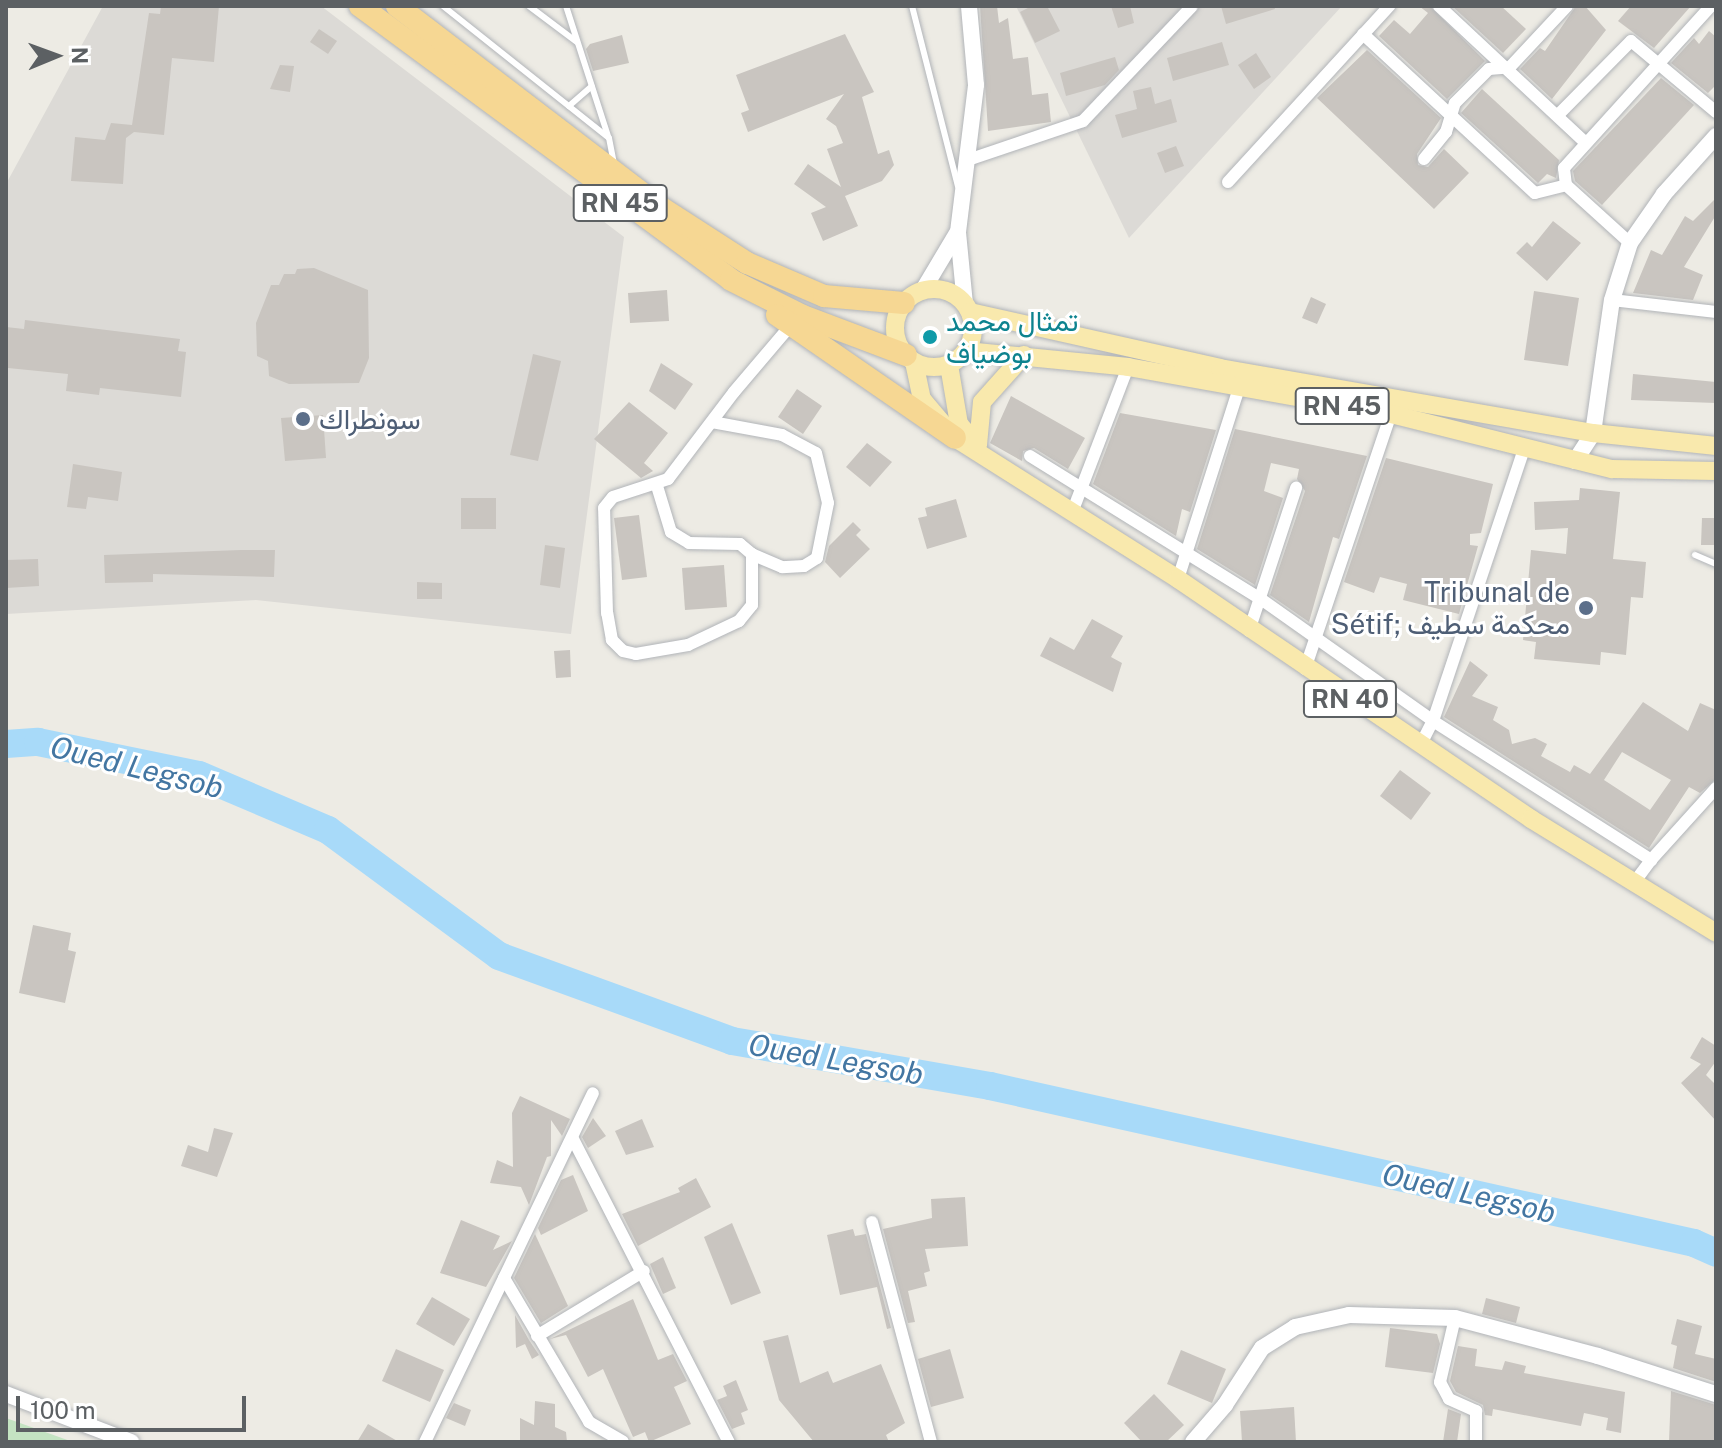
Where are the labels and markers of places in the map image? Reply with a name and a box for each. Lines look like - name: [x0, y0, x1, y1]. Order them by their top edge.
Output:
- place label: تمثال محمد بوضياف: [946, 304, 1078, 370]
- marker: تمثال محمد بوضياف: [921, 328, 939, 346]
- place label: سونطراك: [319, 402, 420, 436]
- marker: سونطراك: [294, 410, 312, 428]
- place label: Tribunal de Sétif; محكمة سطيف: [1331, 575, 1570, 641]
- marker: Tribunal de Sétif; محكمة سطيف: [1577, 599, 1595, 617]

